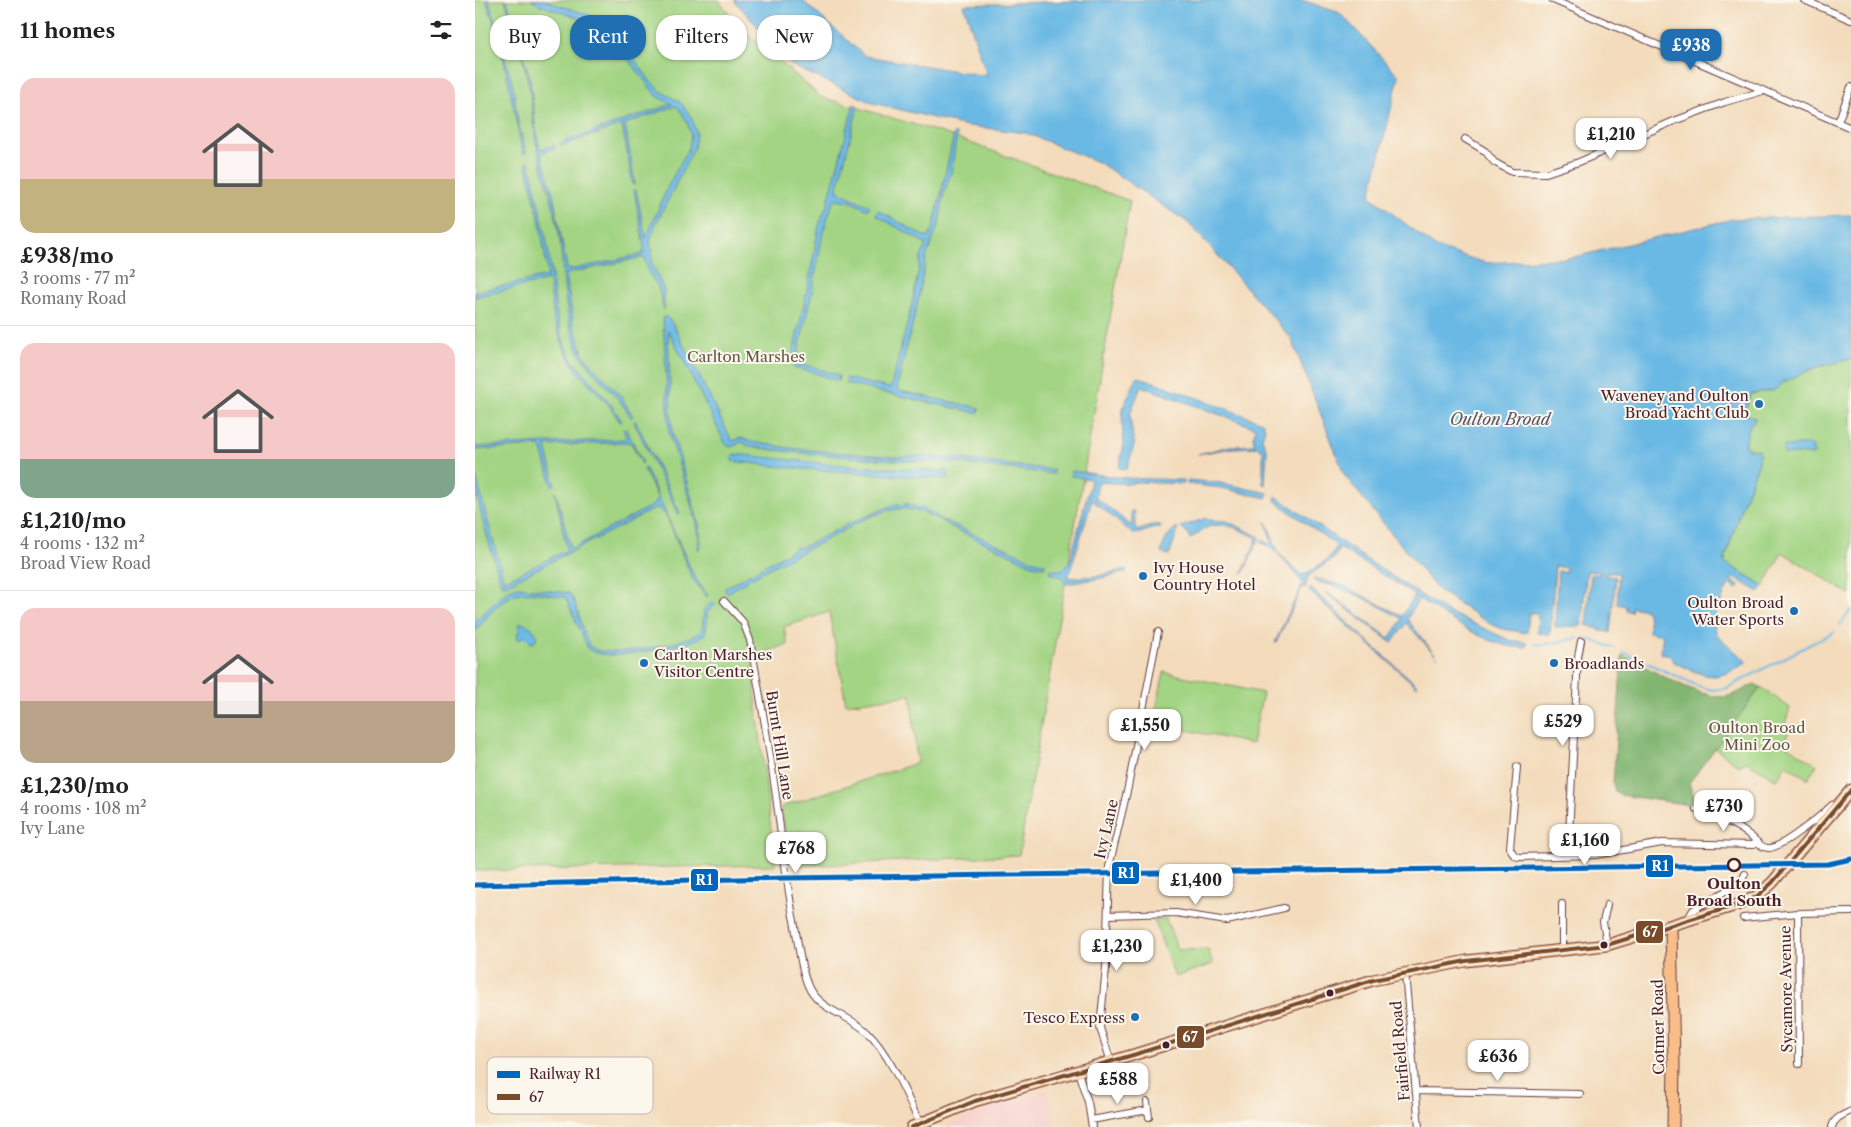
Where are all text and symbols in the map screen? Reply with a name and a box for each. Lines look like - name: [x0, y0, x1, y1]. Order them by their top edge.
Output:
- chip: Buy: [490, 15, 560, 60]
- chip: Rent: [570, 15, 646, 60]
- chip: Filters: [656, 15, 747, 60]
- chip: New: [757, 15, 832, 60]
- icon: filters: [427, 16, 455, 44]
- text: 11 homes: [20, 18, 115, 43]
- pin: £938: [1661, 28, 1721, 71]
- text: £938: [1671, 35, 1711, 55]
- icon: home: [193, 110, 283, 200]
- pin: £1,210: [1570, 118, 1652, 160]
- text: £1,210: [1586, 124, 1636, 144]
- text: £938/mo: [20, 243, 114, 268]
- text: 3 rooms · 77 m²: [20, 268, 136, 288]
- text: Romany Road: [20, 288, 127, 308]
- park label: Carlton Marshes: [687, 347, 805, 366]
- icon: home: [193, 376, 283, 466]
- place label: Waveney and Oulton Broad Yacht Club: [1599, 386, 1750, 422]
- marker: Waveney and Oulton Broad Yacht Club: [1753, 398, 1765, 410]
- water label: Oulton Broad: [1450, 409, 1552, 429]
- text: £1,210/mo: [20, 508, 126, 533]
- text: 4 rooms · 132 m²: [20, 533, 145, 553]
- text: Broad View Road: [20, 553, 151, 573]
- place label: Ivy House Country Hotel: [1153, 558, 1256, 594]
- marker: Ivy House Country Hotel: [1137, 570, 1149, 582]
- place label: Oulton Broad Water Sports: [1687, 593, 1784, 629]
- marker: Oulton Broad Water Sports: [1788, 605, 1800, 617]
- icon: home: [193, 641, 283, 731]
- place label: Carlton Marshes Visitor Centre: [653, 645, 772, 681]
- place label: Broadlands: [1564, 654, 1644, 673]
- marker: Carlton Marshes Visitor Centre: [638, 657, 650, 669]
- marker: Broadlands: [1548, 657, 1560, 669]
- street label: Burnt Hill Lane: [762, 689, 798, 801]
- pin: £529: [1533, 704, 1593, 747]
- pin: £1,550: [1104, 708, 1186, 751]
- text: £529: [1544, 711, 1582, 731]
- text: £1,550: [1120, 715, 1170, 735]
- park label: Oulton Broad Mini Zoo: [1709, 718, 1805, 754]
- text: £1,230/mo: [20, 773, 129, 798]
- pin: £730: [1694, 790, 1754, 832]
- text: £730: [1705, 796, 1743, 816]
- street label: Ivy Lane: [1090, 797, 1122, 861]
- text: 4 rooms · 108 m²: [20, 798, 147, 818]
- text: Ivy Lane: [20, 818, 85, 838]
- pin: £1,160: [1544, 824, 1626, 866]
- text: £1,160: [1560, 830, 1610, 850]
- pin: £768: [766, 832, 826, 874]
- text: £768: [777, 838, 815, 858]
- line badge: R1: [1645, 854, 1674, 878]
- text: R1: [1651, 857, 1669, 875]
- marker: Oulton Broad South: [1727, 858, 1741, 872]
- line badge: R1: [1111, 861, 1140, 885]
- text: R1: [1117, 864, 1135, 882]
- pin: £1,400: [1155, 864, 1237, 906]
- line badge: R1: [690, 868, 719, 892]
- text: £1,400: [1170, 870, 1222, 890]
- text: R1: [695, 871, 713, 889]
- place label: Oulton Broad South: [1686, 874, 1783, 910]
- line badge: 67: [1635, 920, 1664, 944]
- text: 67: [1642, 923, 1658, 941]
- street label: Sycamore Avenue: [1775, 925, 1797, 1053]
- pin: £1,230: [1076, 930, 1158, 972]
- text: £1,230: [1091, 936, 1143, 956]
- unlabelled marker: [1599, 940, 1609, 950]
- street label: Cotmer Road: [1648, 979, 1668, 1075]
- unlabelled marker: [1325, 988, 1335, 998]
- street label: Fairfield Road: [1386, 1000, 1414, 1102]
- place label: Tesco Express: [1023, 1008, 1125, 1027]
- marker: Tesco Express: [1129, 1011, 1141, 1023]
- line badge: 67: [1176, 1025, 1205, 1049]
- text: 67: [1182, 1028, 1198, 1046]
- unlabelled marker: [1161, 1040, 1171, 1050]
- pin: £636: [1468, 1040, 1528, 1082]
- text: £636: [1479, 1046, 1517, 1066]
- legend: [487, 1057, 653, 1114]
- pin: £588: [1088, 1062, 1148, 1105]
- text: Railway R1: [529, 1065, 601, 1083]
- text: £588: [1098, 1069, 1138, 1089]
- text: 67: [529, 1088, 544, 1106]

